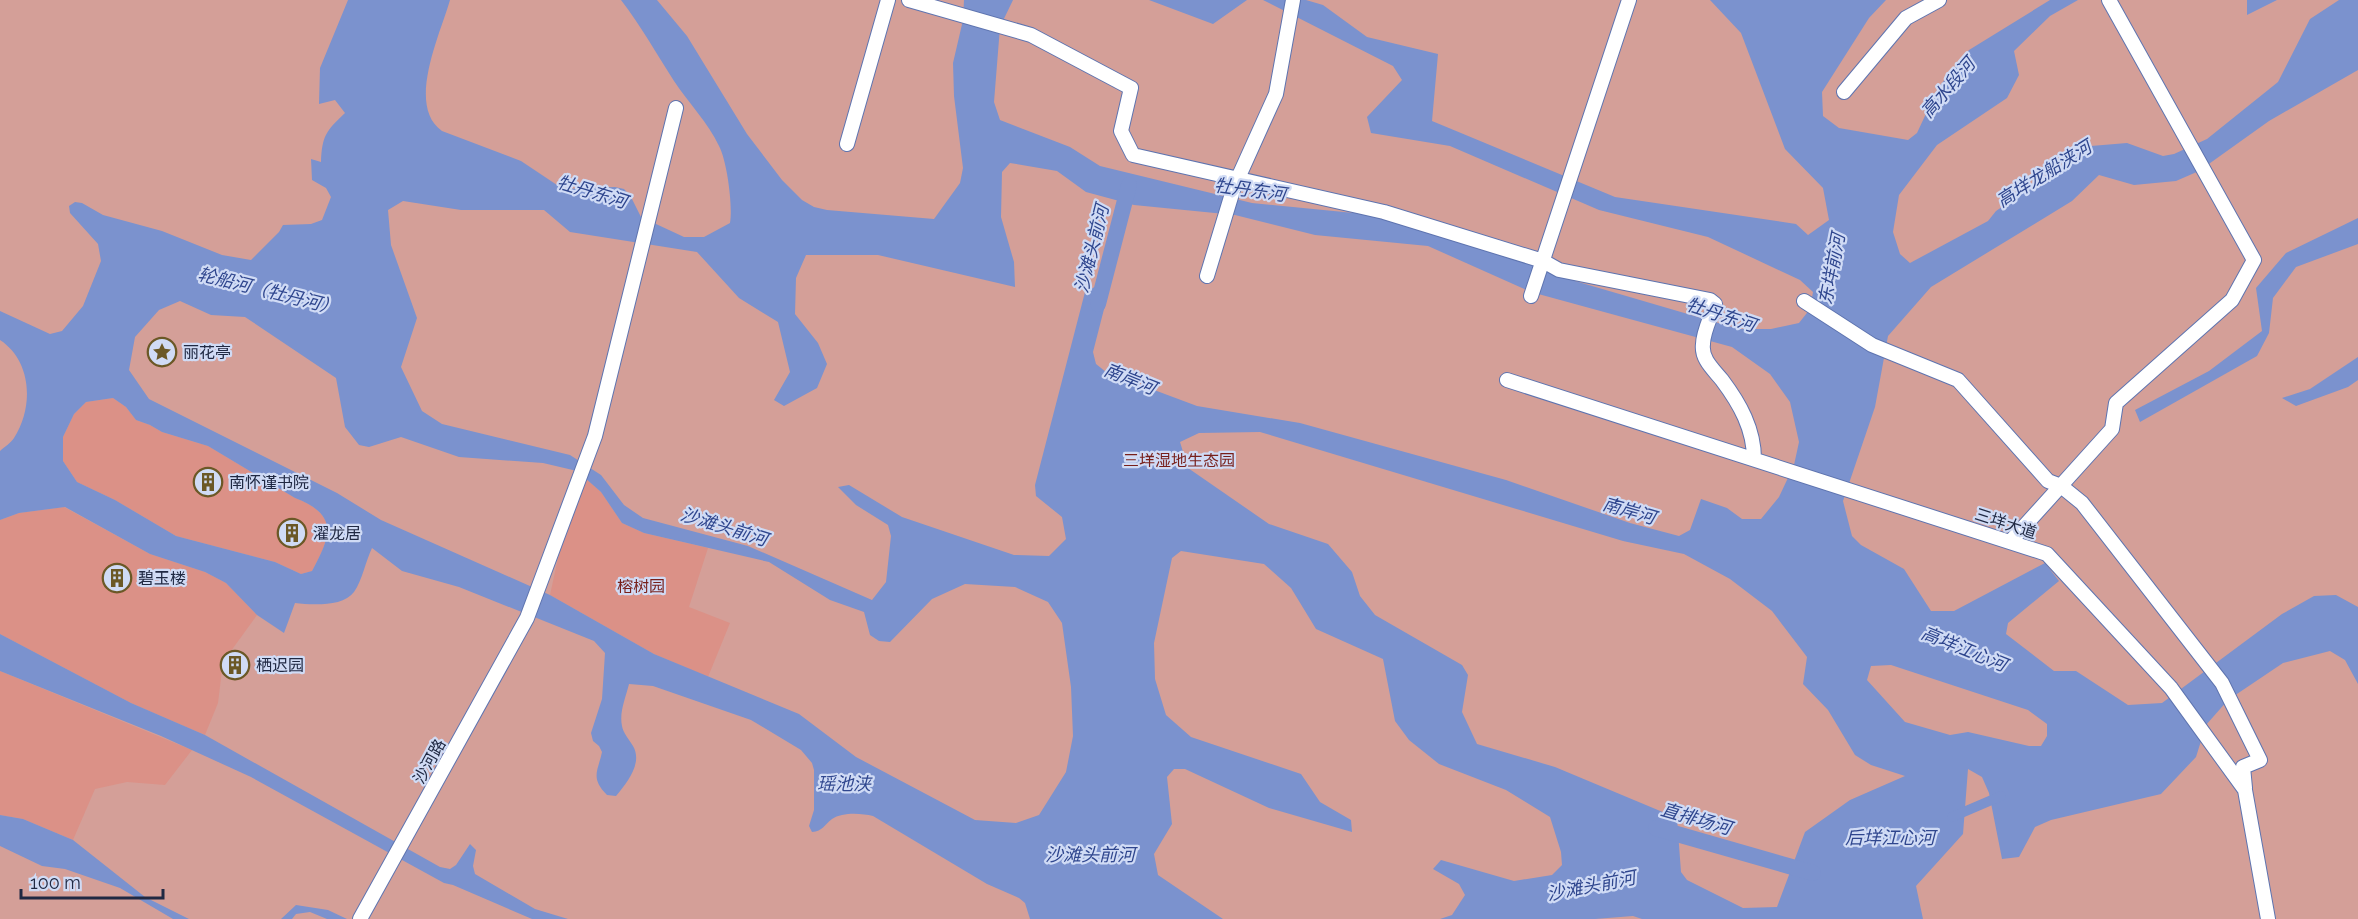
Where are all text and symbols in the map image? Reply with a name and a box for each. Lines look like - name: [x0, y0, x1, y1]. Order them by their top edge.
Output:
- water label: 高水段河: [1916, 51, 1981, 122]
- water label: 高垟龙船浃河: [1992, 134, 2098, 211]
- water label: 牡丹东河: [555, 171, 633, 213]
- water label: 牡丹东河: [1213, 174, 1290, 205]
- water label: 沙滩头前河: [1070, 200, 1113, 295]
- water label: 东垟前河: [1814, 229, 1849, 306]
- water label: 轮船河（牡丹河）: [196, 263, 341, 318]
- water label: 牡丹东河: [1684, 293, 1761, 337]
- place icon: 丽花亭: [146, 336, 178, 368]
- place label: 丽花亭: [183, 343, 231, 362]
- water label: 南岸河: [1101, 359, 1162, 400]
- park label: 三垟湿地生态园: [1123, 451, 1235, 470]
- building icon: 南怀谨书院: [192, 466, 224, 498]
- place label: 南怀谨书院: [229, 473, 309, 492]
- water label: 南岸河: [1600, 493, 1661, 529]
- water label: 沙滩头前河: [678, 503, 773, 551]
- street label: 三垟大道: [1972, 505, 2039, 542]
- building icon: 濯龙居: [276, 517, 308, 549]
- place label: 濯龙居: [313, 524, 361, 543]
- building icon: 碧玉楼: [101, 562, 133, 594]
- place label: 碧玉楼: [138, 569, 186, 588]
- park label: 榕树园: [617, 577, 665, 596]
- water label: 高垟江心河: [1919, 622, 2013, 676]
- building icon: 栖迟园: [219, 649, 251, 681]
- place label: 栖迟园: [256, 656, 304, 675]
- street label: 沙河路: [409, 736, 449, 787]
- water label: 瑶池浃: [817, 773, 873, 794]
- water label: 直排场河: [1659, 799, 1737, 839]
- water label: 后垟江心河: [1845, 827, 1938, 848]
- water label: 沙滩头前河: [1045, 844, 1138, 865]
- scale bar: [21, 862, 164, 900]
- water label: 沙滩头前河: [1545, 866, 1640, 904]
- text: 100 m: [30, 872, 81, 893]

